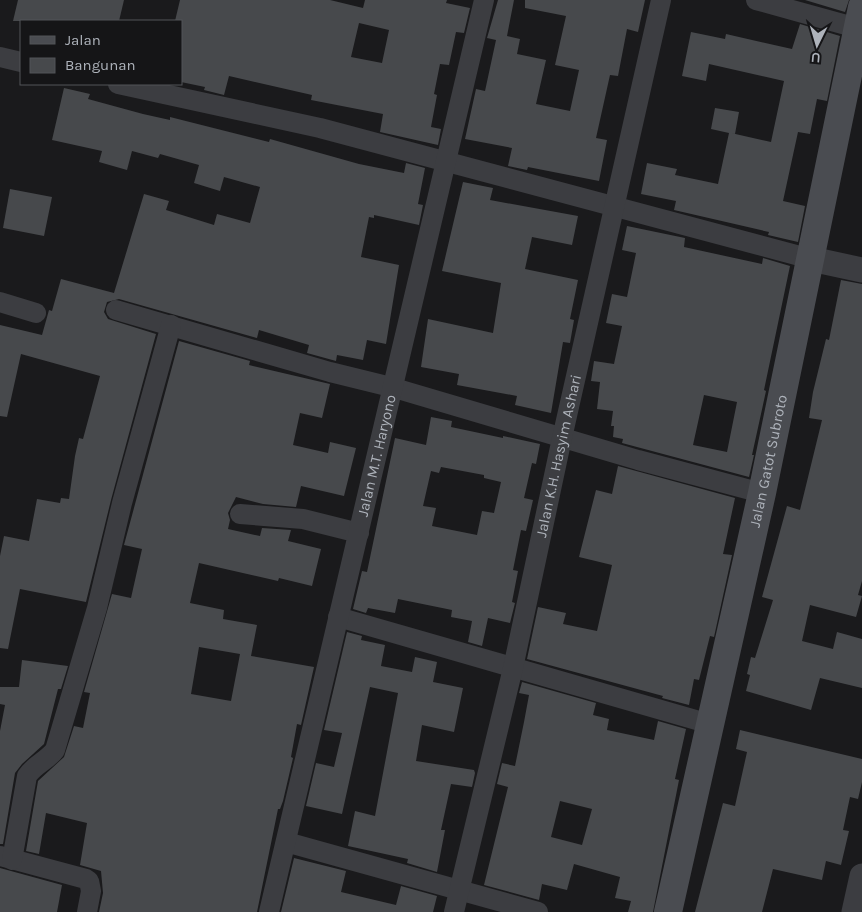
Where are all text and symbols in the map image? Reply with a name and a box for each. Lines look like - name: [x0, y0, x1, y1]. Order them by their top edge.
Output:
- legend: [20, 20, 182, 85]
- north arrow: [792, 20, 842, 70]
- text: Jalan: [65, 31, 101, 49]
- text: U: [810, 49, 821, 66]
- text: Bangunan: [65, 56, 136, 74]
- street label: Jalan K.H. Hasyim Ashari: [532, 373, 585, 539]
- street label: Jalan M.T. Haryono: [354, 393, 400, 518]
- street label: Jalan Gatot Subroto: [746, 393, 791, 529]

